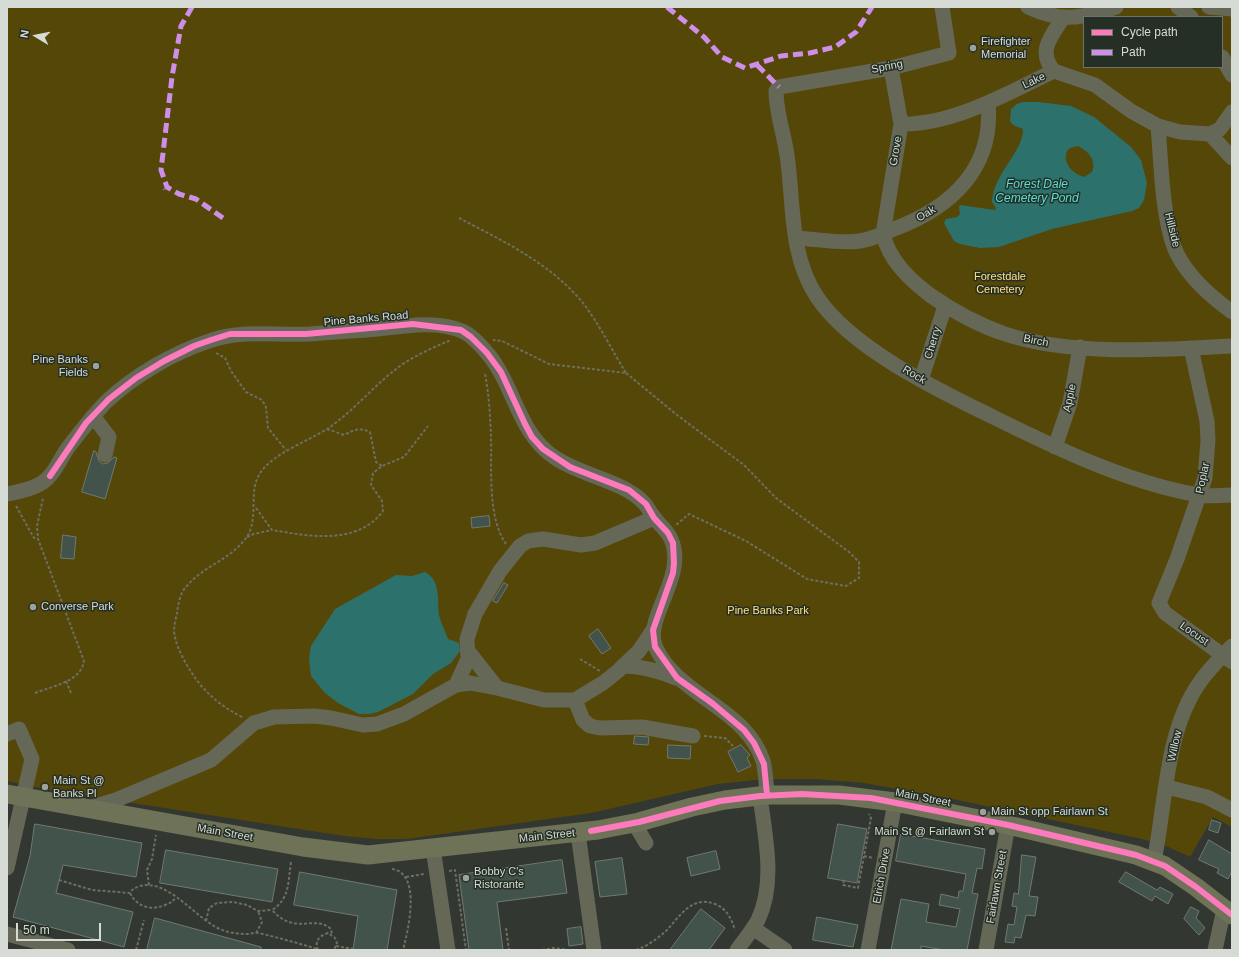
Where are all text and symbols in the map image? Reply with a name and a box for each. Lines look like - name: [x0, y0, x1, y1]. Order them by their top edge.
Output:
- north arrow: [16, 16, 56, 56]
- legend: [1083, 16, 1223, 68]
- text: Cycle path: [1121, 25, 1178, 39]
- text: N: [18, 29, 31, 39]
- place label: Firefighter Memorial: [981, 35, 1031, 61]
- marker: Firefighter Memorial: [968, 43, 978, 53]
- text: Path: [1121, 45, 1146, 59]
- street label: Spring: [870, 57, 904, 77]
- street label: Lake: [1020, 70, 1048, 92]
- street label: Grove: [887, 135, 905, 167]
- water label: Forest Dale Cemetery Pond: [995, 178, 1079, 206]
- street label: Oak: [914, 203, 938, 225]
- street label: Hillside: [1161, 211, 1183, 249]
- park label: Forestdale Cemetery: [974, 270, 1026, 296]
- street label: Pine Banks Road: [323, 309, 409, 329]
- street label: Cherry: [922, 325, 944, 361]
- street label: Birch: [1022, 332, 1050, 350]
- place label: Pine Banks Fields: [32, 353, 88, 379]
- marker: Pine Banks Fields: [91, 361, 101, 371]
- street label: Rock: [900, 363, 928, 387]
- street label: Apple: [1061, 383, 1079, 413]
- street label: Poplar: [1193, 461, 1213, 495]
- place label: Converse Park: [41, 600, 114, 614]
- marker: Converse Park: [28, 602, 38, 612]
- park label: Pine Banks Park: [727, 604, 809, 618]
- street label: Locust: [1177, 619, 1211, 649]
- street label: Willow: [1165, 729, 1185, 763]
- place label: Main St @ Banks Pl: [53, 774, 105, 800]
- marker: Main St @ Banks Pl: [40, 782, 50, 792]
- street label: Main Street: [894, 786, 952, 810]
- place label: Main St opp Fairlawn St: [991, 805, 1108, 819]
- marker: Main St opp Fairlawn St: [978, 807, 988, 817]
- street label: Main Street: [196, 822, 254, 844]
- place label: Main St @ Fairlawn St: [874, 825, 984, 839]
- street label: Main Street: [518, 826, 576, 846]
- marker: Main St @ Fairlawn St: [987, 827, 997, 837]
- street label: Elrich Drive: [871, 847, 893, 905]
- street label: Fairlawn Street: [984, 849, 1010, 925]
- place label: Bobby C's Ristorante: [474, 865, 524, 891]
- marker: Bobby C's Ristorante: [461, 873, 471, 883]
- scale bar: [18, 915, 103, 941]
- text: 50 m: [23, 923, 50, 937]

